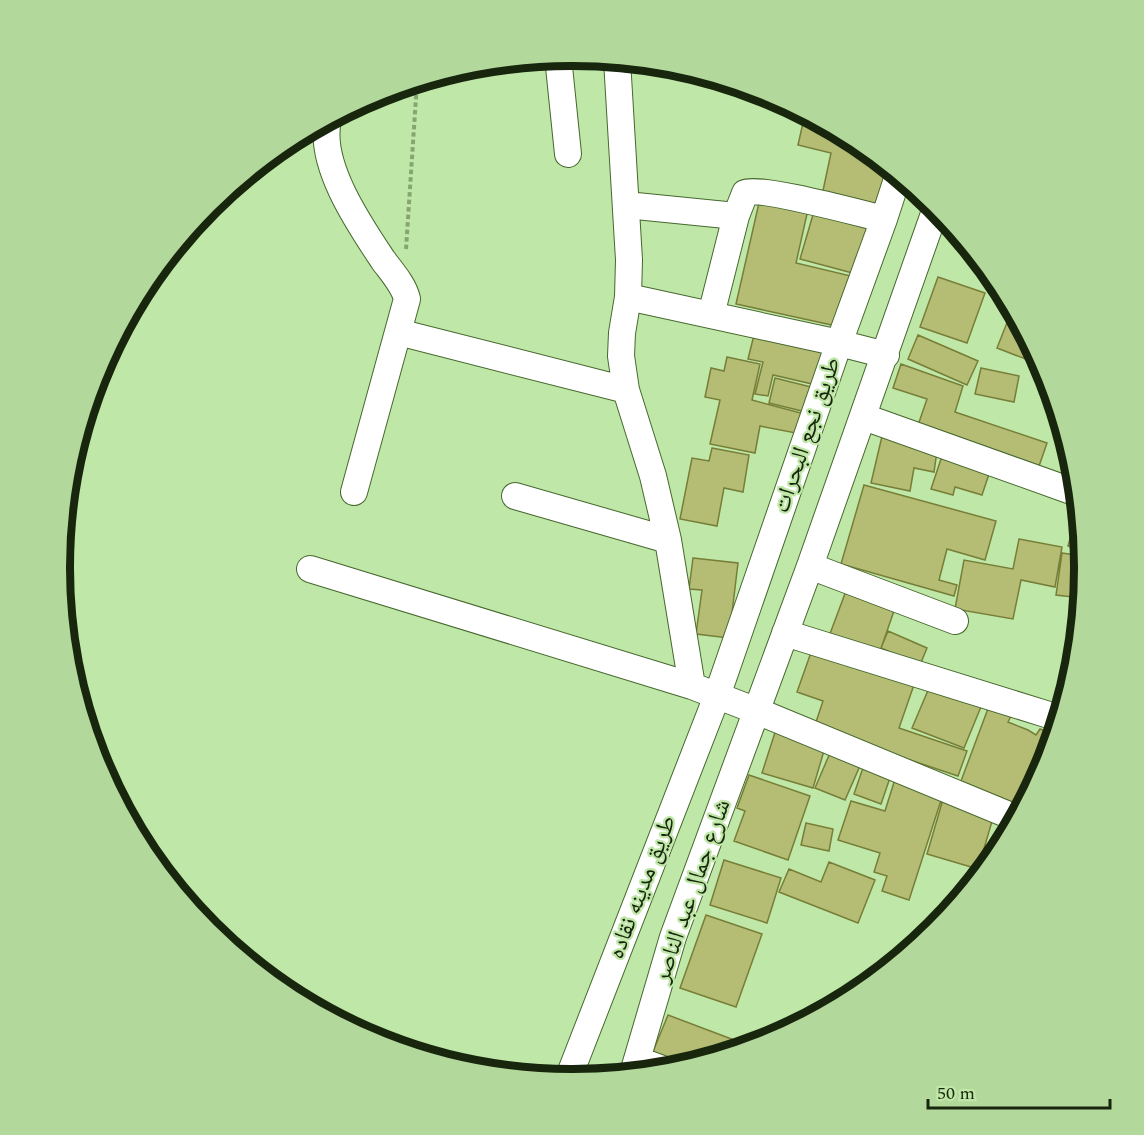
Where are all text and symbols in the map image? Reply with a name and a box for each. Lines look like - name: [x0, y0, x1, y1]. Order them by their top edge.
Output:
- street label: طريق نجع البحرات: [763, 352, 851, 518]
- street label: شارع جمال عبد الناصر: [643, 794, 740, 989]
- street label: طريق مدينه نقاده: [598, 810, 686, 964]
- scale bar: [928, 1072, 1110, 1110]
- text: 50 m: [937, 1080, 975, 1107]

